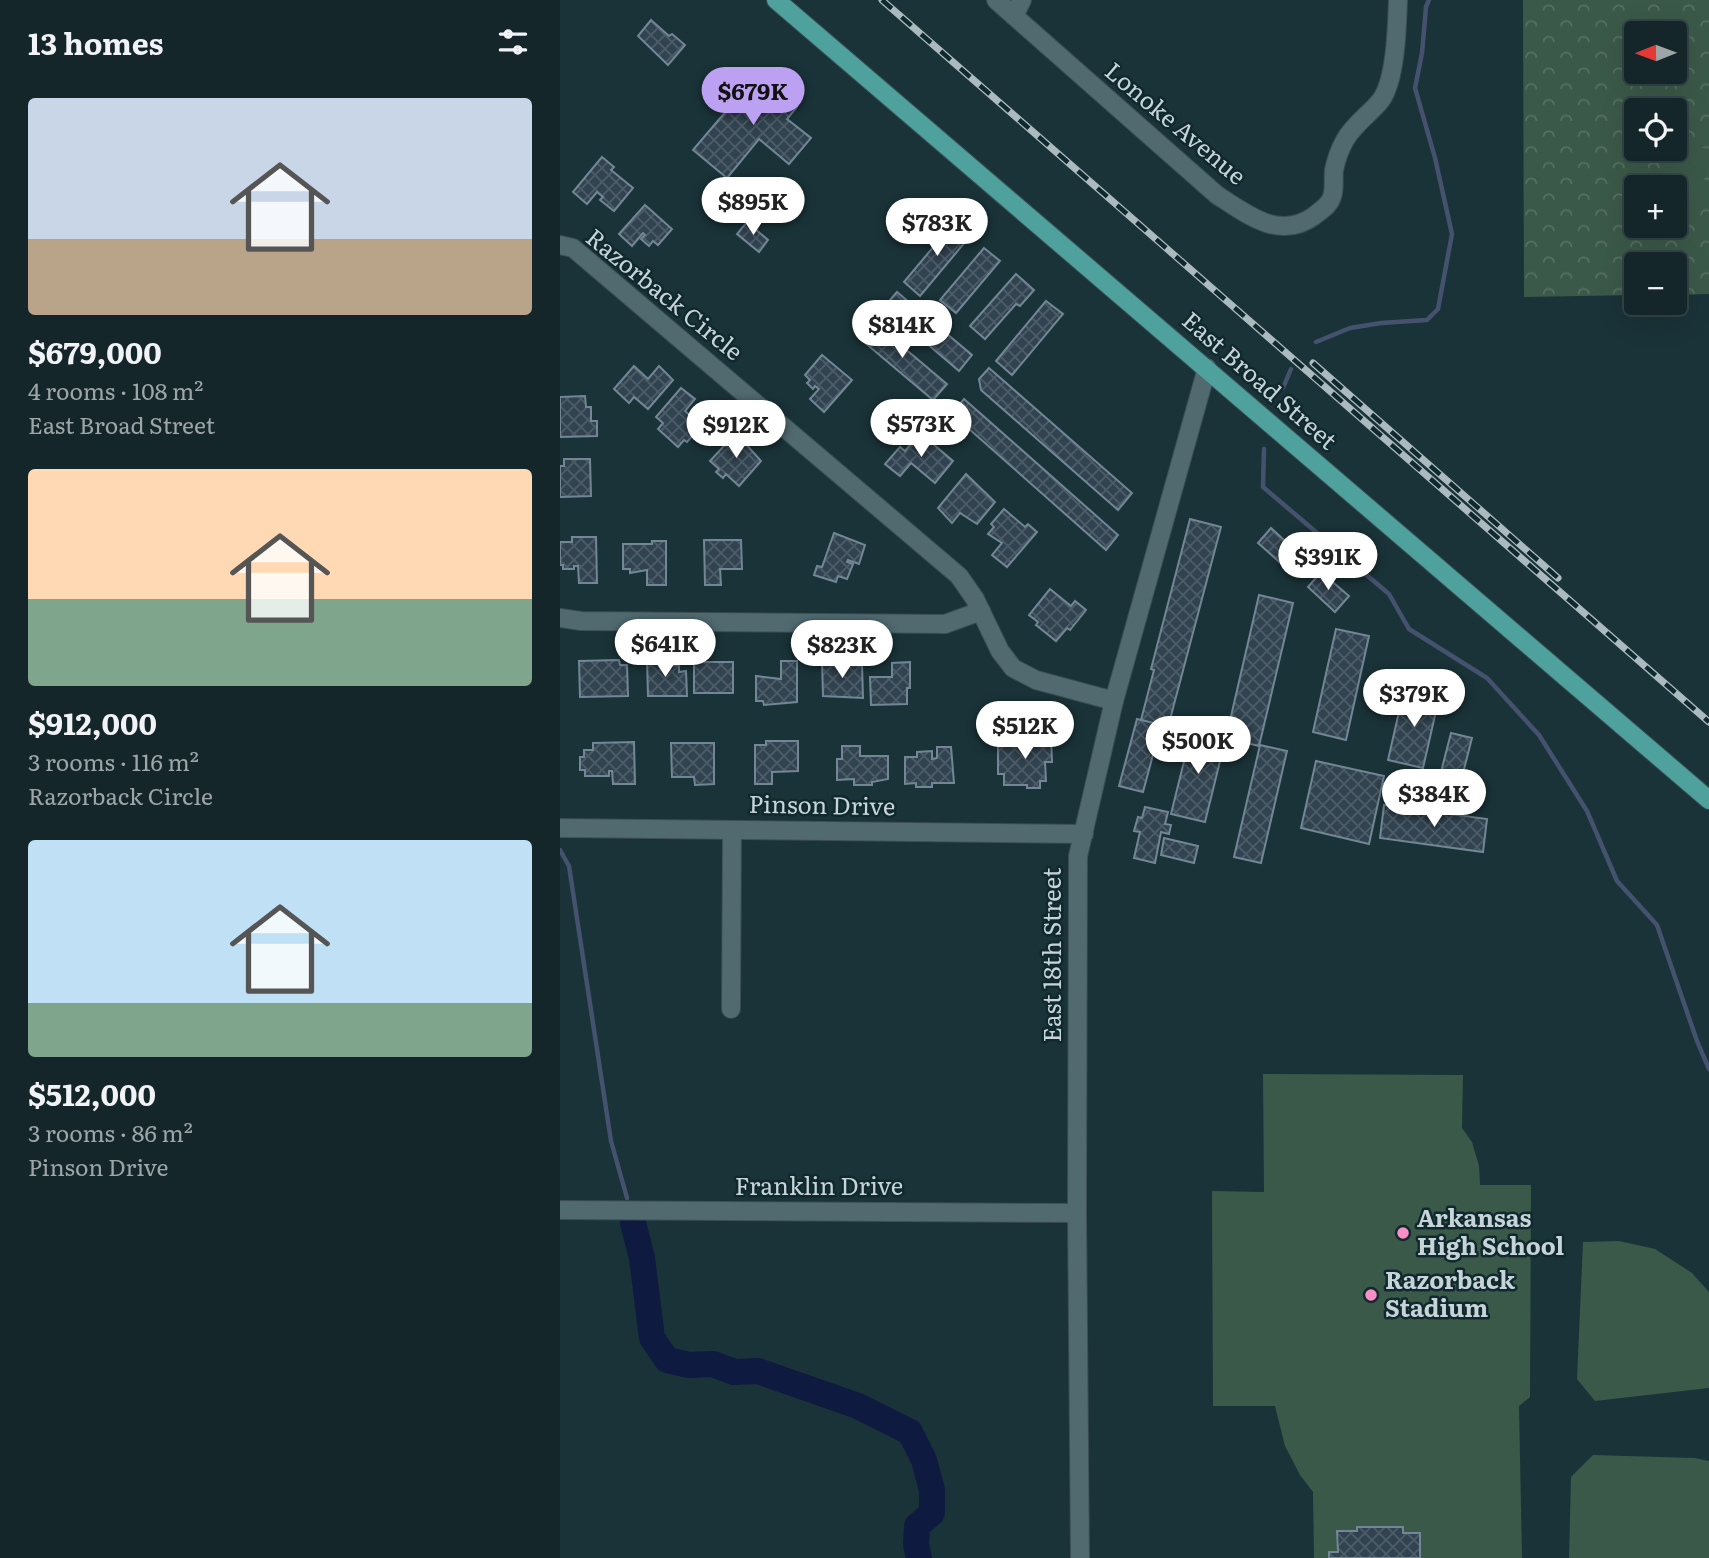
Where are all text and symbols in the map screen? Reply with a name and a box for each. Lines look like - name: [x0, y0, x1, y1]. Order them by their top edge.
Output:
- text: 13 homes: [28, 20, 164, 64]
- north arrow: [1624, 21, 1687, 84]
- map controls: [1624, 21, 1687, 315]
- icon: filters: [494, 23, 532, 61]
- street label: Lonoke Avenue: [1099, 53, 1255, 192]
- pin: $679K: [704, 68, 802, 127]
- text: $679K: [718, 73, 788, 107]
- button: locate: [1624, 98, 1687, 161]
- icon: home: [217, 144, 343, 270]
- button: +: [1624, 175, 1687, 238]
- pin: $895K: [704, 177, 802, 237]
- text: $895K: [718, 183, 788, 217]
- pin: $783K: [888, 198, 986, 258]
- text: $783K: [902, 204, 972, 238]
- street label: Razorback Circle: [580, 219, 752, 367]
- button: −: [1624, 252, 1687, 315]
- pin: $814K: [853, 300, 951, 360]
- street label: East Broad Street: [1176, 302, 1346, 456]
- text: $814K: [868, 306, 936, 340]
- text: $679,000: [28, 329, 162, 373]
- text: 4 rooms · 108 m²: [28, 373, 203, 407]
- pin: $912K: [687, 400, 785, 460]
- pin: $573K: [872, 400, 970, 459]
- text: $573K: [887, 405, 955, 439]
- text: $912K: [703, 406, 769, 440]
- text: East Broad Street: [28, 407, 215, 441]
- icon: home: [217, 515, 343, 641]
- pin: $391K: [1279, 532, 1377, 592]
- text: $391K: [1294, 538, 1362, 572]
- pin: $641K: [616, 620, 714, 679]
- pin: $823K: [793, 620, 891, 680]
- text: $641K: [631, 625, 699, 659]
- text: $823K: [807, 626, 877, 660]
- pin: $379K: [1365, 670, 1463, 729]
- text: $379K: [1379, 675, 1449, 709]
- text: $912,000: [28, 700, 157, 744]
- pin: $512K: [976, 702, 1074, 761]
- text: $512K: [992, 707, 1058, 741]
- pin: $500K: [1149, 716, 1247, 776]
- text: $500K: [1162, 722, 1234, 756]
- text: 3 rooms · 116 m²: [28, 744, 199, 778]
- pin: $384K: [1385, 770, 1483, 829]
- text: $384K: [1398, 775, 1470, 809]
- text: Razorback Circle: [28, 778, 213, 812]
- street label: Pinson Drive: [748, 785, 896, 822]
- street label: East 18th Street: [1033, 867, 1068, 1043]
- icon: home: [217, 886, 343, 1012]
- text: $512,000: [28, 1071, 156, 1115]
- text: 3 rooms · 86 m²: [28, 1115, 193, 1149]
- text: Pinson Drive: [28, 1149, 168, 1183]
- street label: Franklin Drive: [735, 1167, 903, 1202]
- place label: Arkansas High School: [1417, 1199, 1565, 1262]
- marker: Arkansas High School: [1395, 1225, 1411, 1241]
- place label: Razorback Stadium: [1385, 1261, 1516, 1324]
- marker: Razorback Stadium: [1363, 1287, 1379, 1303]

